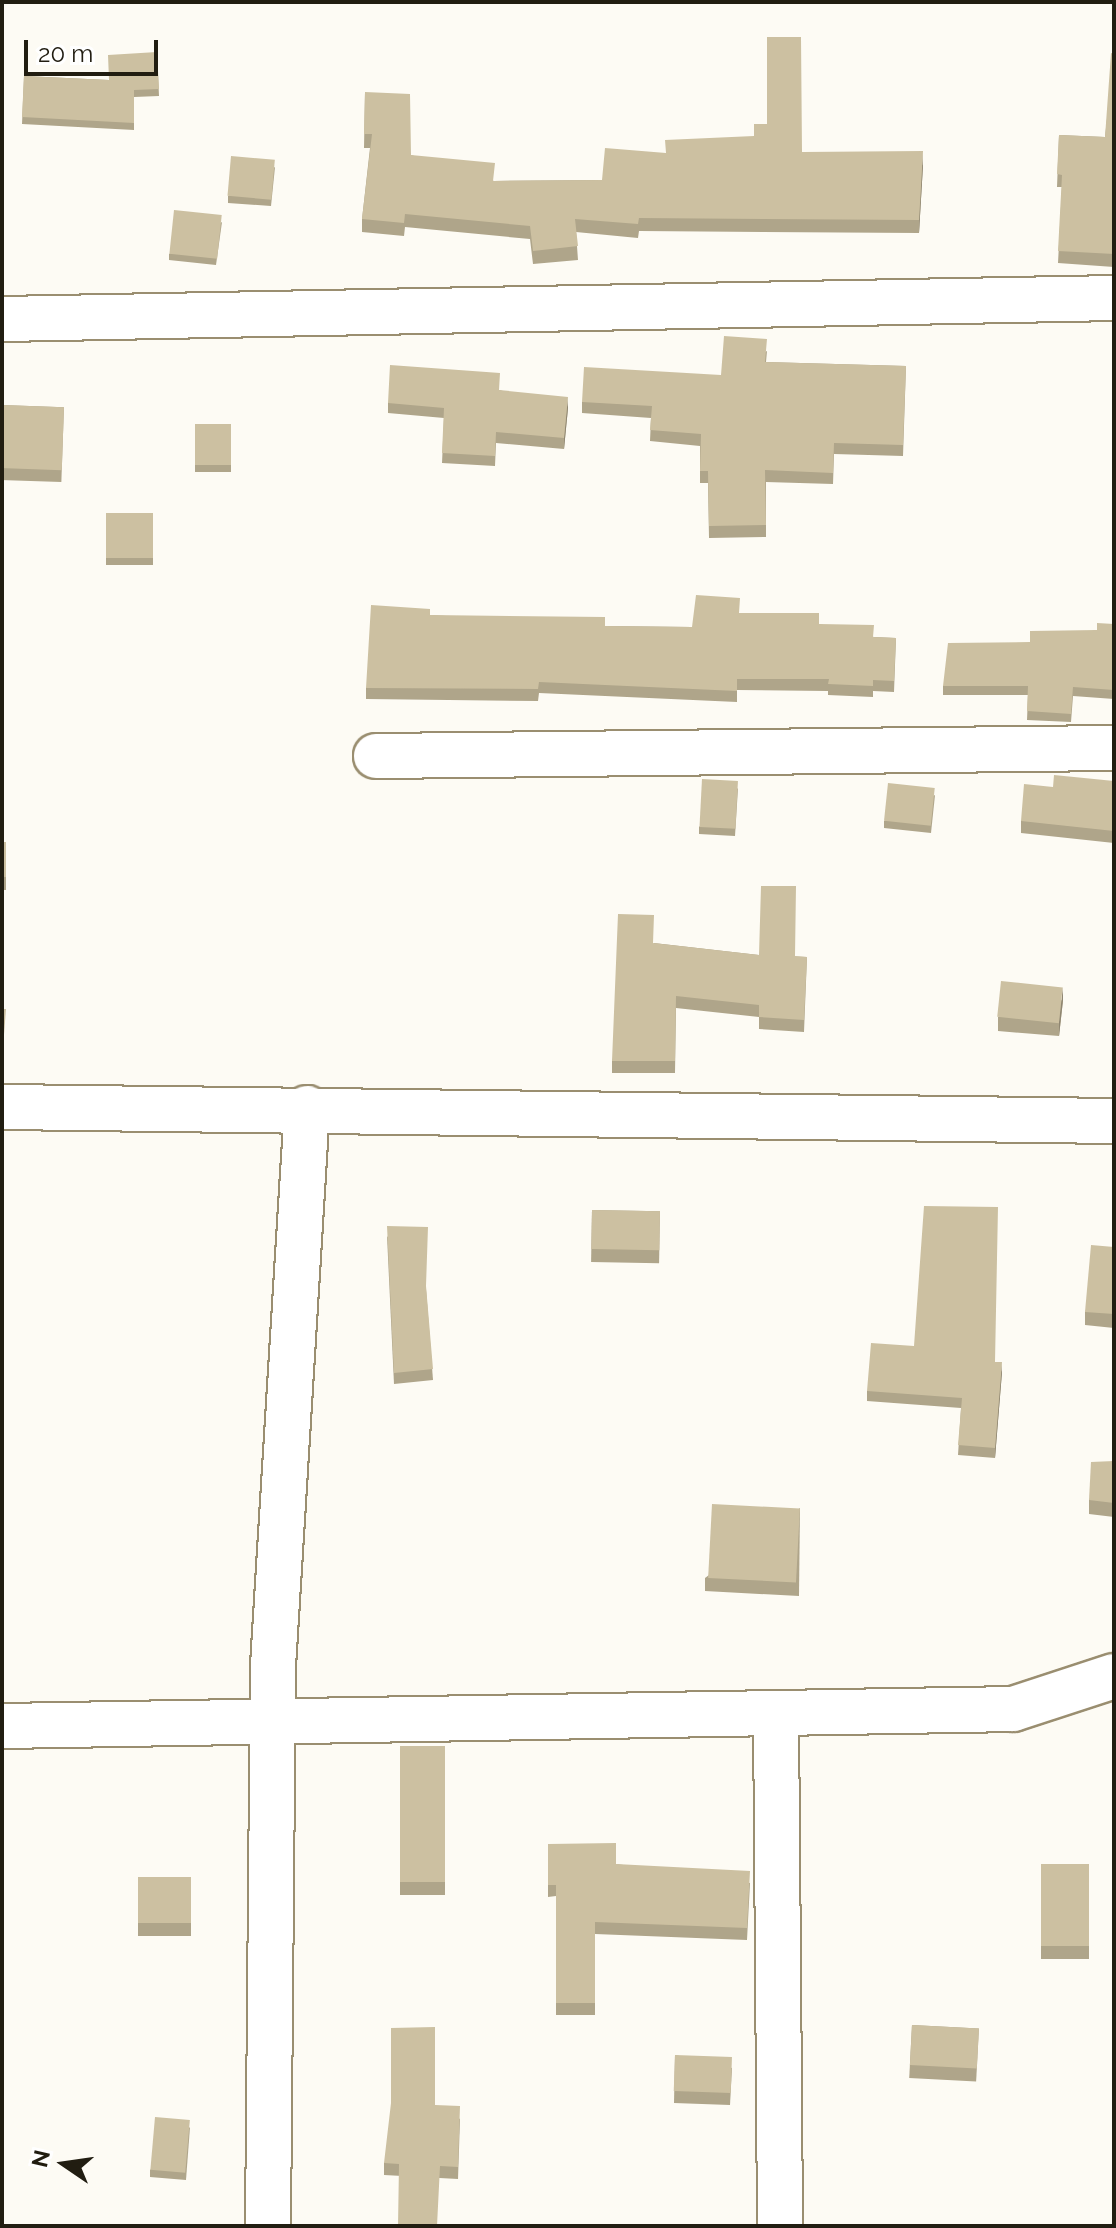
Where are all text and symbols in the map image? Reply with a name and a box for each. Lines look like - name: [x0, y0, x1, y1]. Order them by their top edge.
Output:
- scale bar: [28, 24, 162, 74]
- text: 20 m: [38, 39, 93, 68]
- north arrow: [24, 2124, 104, 2204]
- text: N: [26, 2148, 55, 2170]

